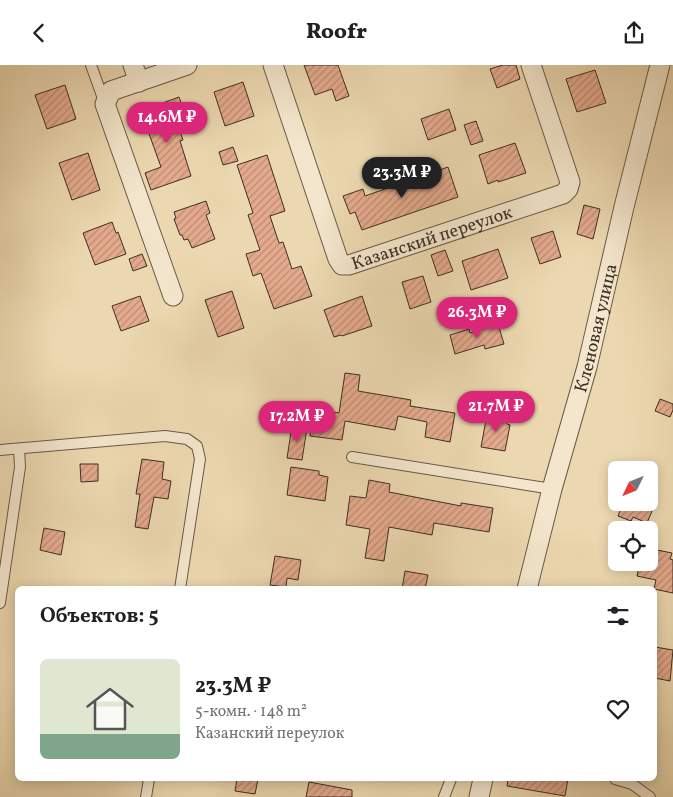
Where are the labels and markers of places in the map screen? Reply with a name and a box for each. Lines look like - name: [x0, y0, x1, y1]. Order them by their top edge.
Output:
- pin: 14.6M ₽: [121, 101, 213, 144]
- pin: 23.3M ₽: [356, 157, 448, 199]
- pin: 26.3M ₽: [431, 297, 523, 339]
- pin: 21.7M ₽: [450, 391, 542, 433]
- pin: 17.2M ₽: [251, 401, 343, 443]

